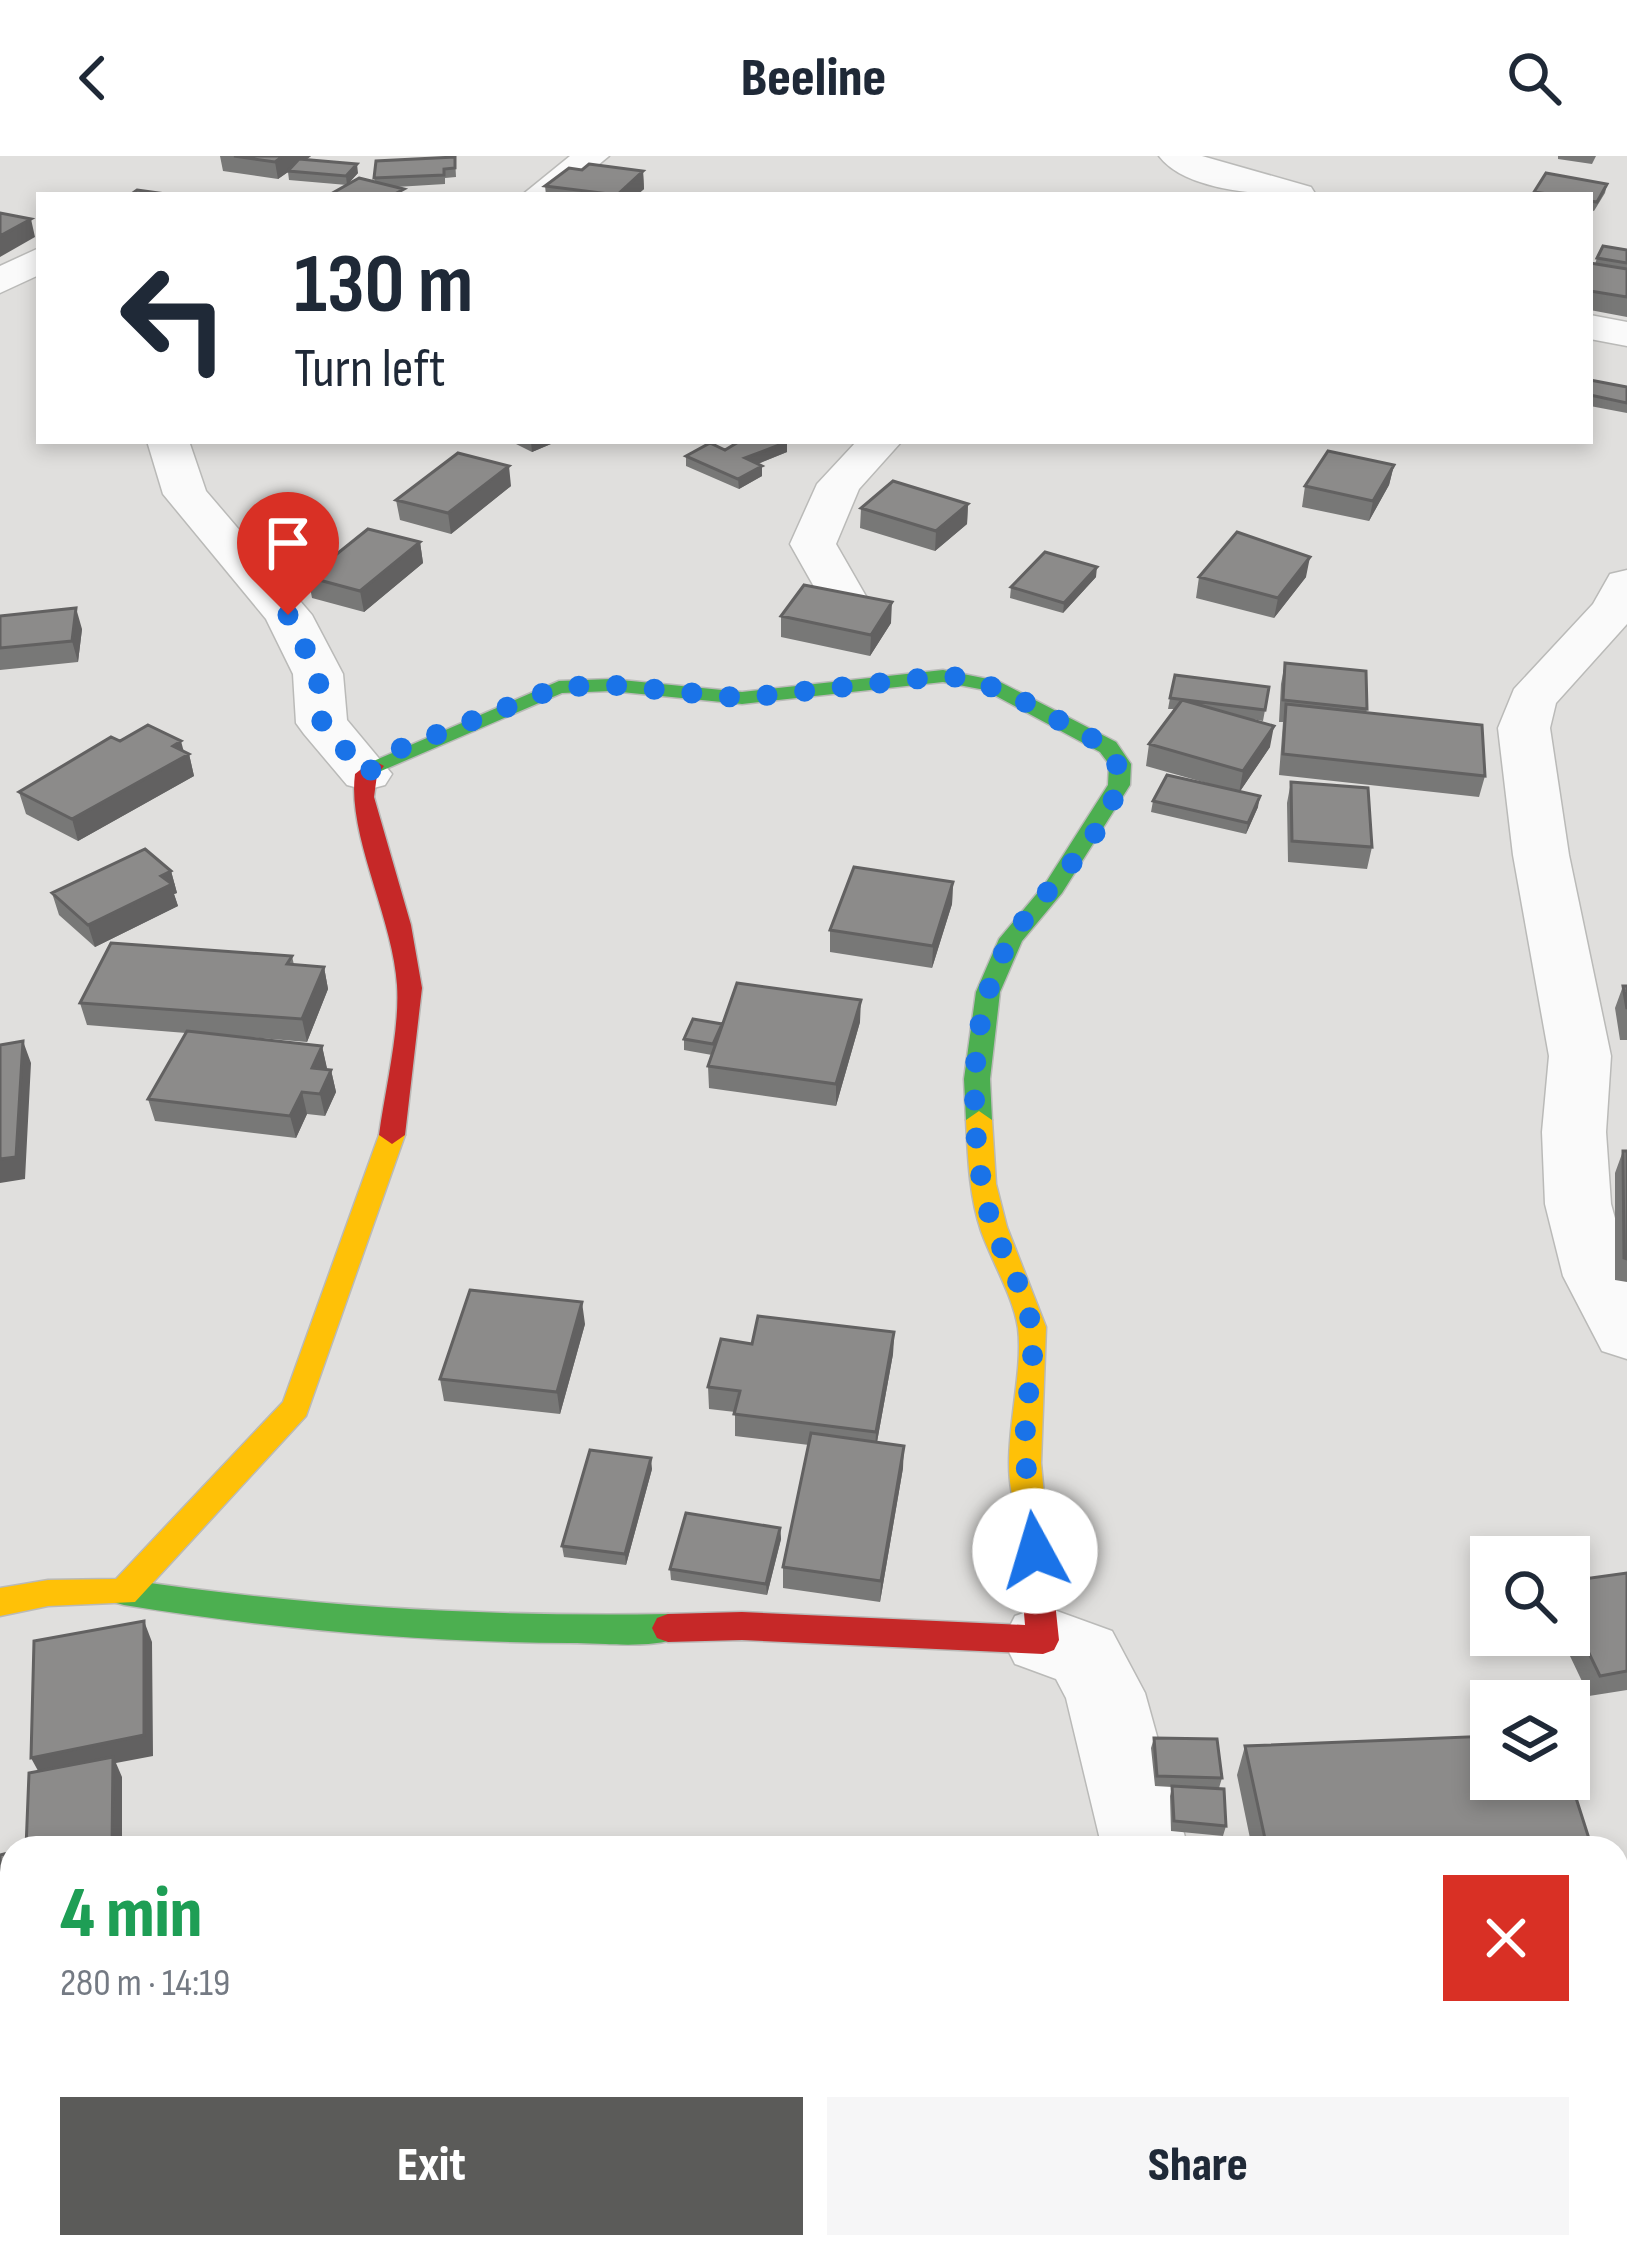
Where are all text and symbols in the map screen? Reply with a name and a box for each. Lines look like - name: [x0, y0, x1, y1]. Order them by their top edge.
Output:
- icon: back: [60, 45, 126, 111]
- icon: search: [1501, 45, 1567, 111]
- text: Beeline: [741, 46, 886, 111]
- text: 130 m: [294, 235, 473, 336]
- icon: left: [96, 240, 252, 396]
- text: Turn left: [294, 337, 446, 402]
- pin: [237, 492, 339, 615]
- icon: arrive: [255, 510, 321, 576]
- position arrow: [972, 1488, 1098, 1614]
- map controls: [1470, 1536, 1590, 1800]
- button: search: [1470, 1536, 1590, 1656]
- button: layers: [1470, 1680, 1590, 1800]
- text: 4 min: [60, 1871, 202, 1958]
- button: close: [1443, 1875, 1569, 2001]
- text: 280 m · 14:19: [60, 1960, 230, 2007]
- button: Exit: [60, 2097, 803, 2235]
- button: Share: [827, 2097, 1569, 2235]

